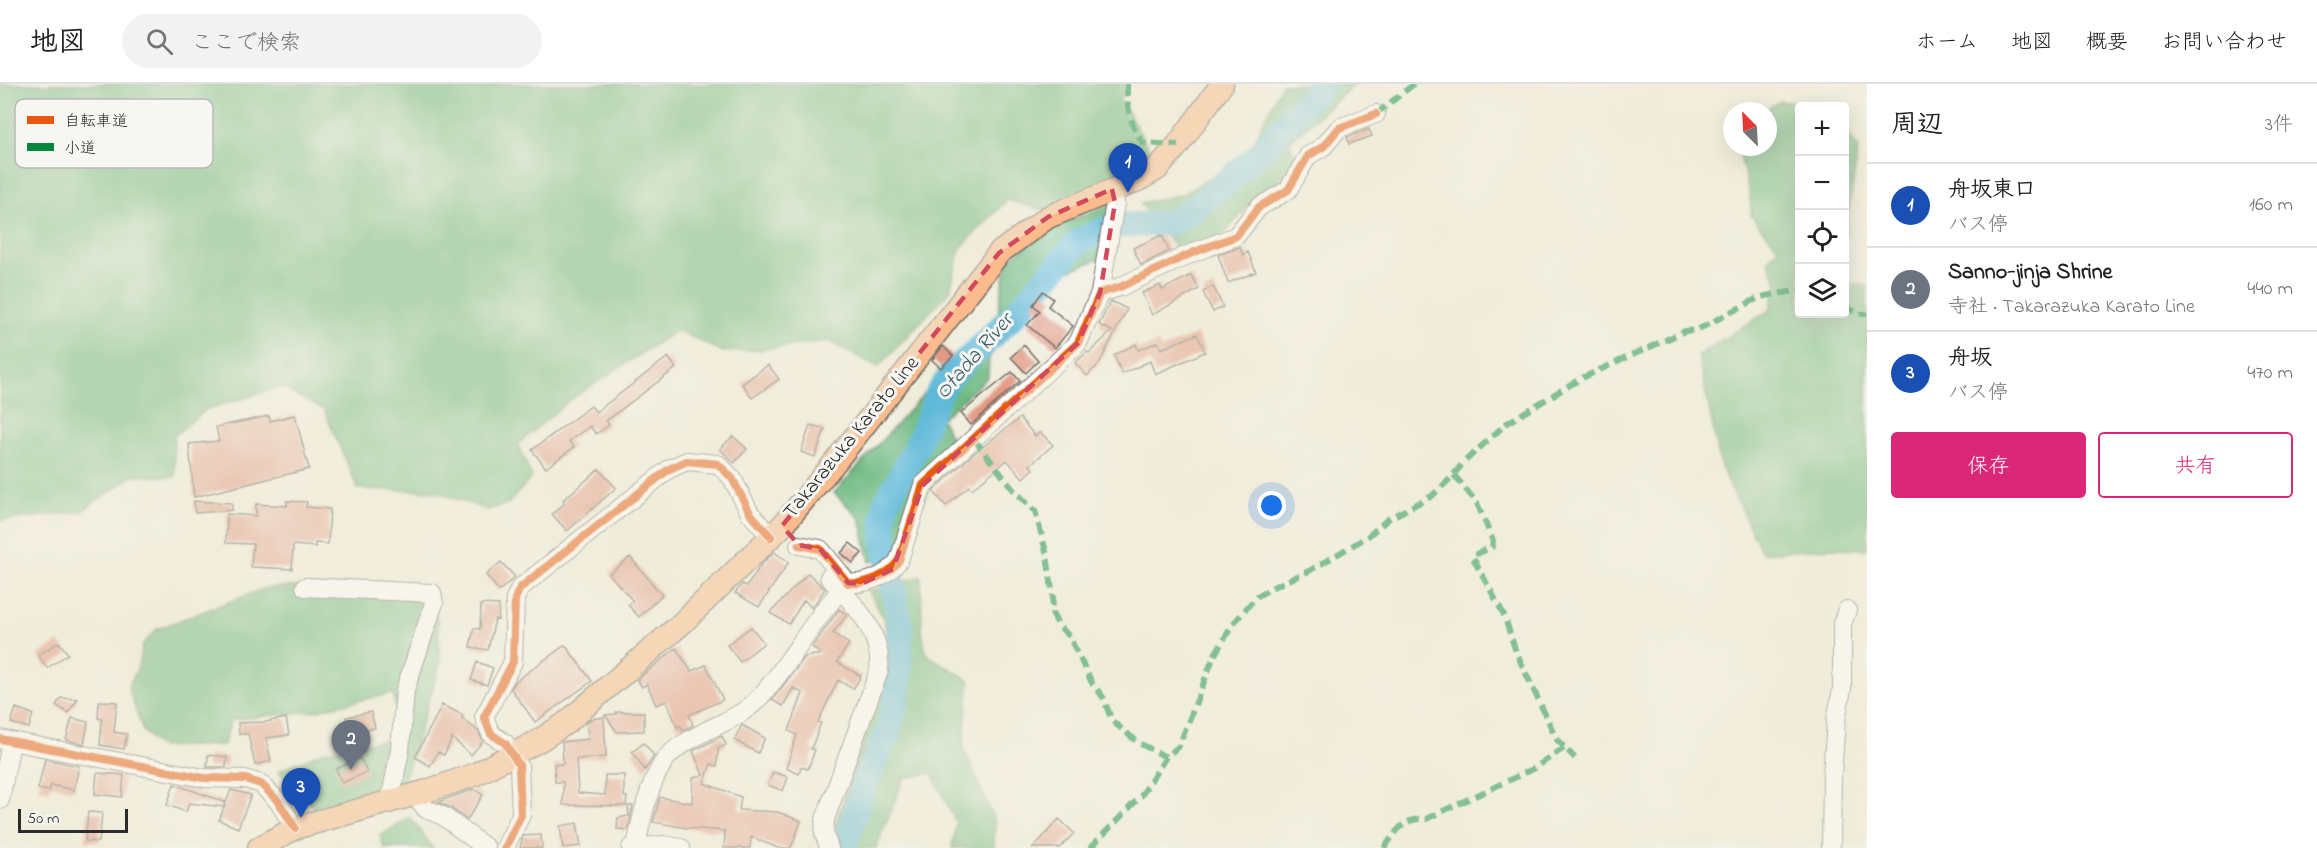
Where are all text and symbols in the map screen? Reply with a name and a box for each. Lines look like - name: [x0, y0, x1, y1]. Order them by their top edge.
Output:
- search box: [122, 14, 542, 68]
- text: 地図: [30, 23, 86, 64]
- icon: search: [143, 25, 176, 58]
- text: ここで検索: [191, 28, 301, 60]
- text: ホーム: [1916, 28, 1978, 58]
- text: 地図: [2011, 28, 2053, 58]
- text: 概要: [2086, 28, 2128, 58]
- text: お問い合わせ: [2161, 28, 2287, 58]
- legend: [15, 99, 213, 168]
- north arrow: [1723, 102, 1777, 156]
- map controls: [1795, 102, 1849, 318]
- button: +: [1795, 102, 1849, 156]
- text: 周辺: [1891, 107, 1943, 145]
- text: 自転車道: [64, 110, 128, 134]
- text: 3件: [2265, 111, 2293, 140]
- text: 小道: [64, 137, 96, 161]
- pin: 1: [1108, 144, 1148, 193]
- button: −: [1795, 156, 1849, 210]
- text: 舟坂東口: [1948, 175, 2036, 207]
- text: 1: [1907, 191, 1914, 220]
- text: 160 m: [2249, 191, 2293, 220]
- button: locate: [1795, 210, 1849, 264]
- text: バス停: [1948, 211, 2008, 240]
- text: Sanno-jinja Shrine: [1948, 257, 2112, 289]
- button: layers: [1795, 264, 1849, 318]
- text: 2: [1906, 275, 1915, 304]
- text: 440 m: [2247, 275, 2293, 304]
- text: 寺社 · Takarazuka Karato Line: [1948, 293, 2195, 322]
- water label: Otada River: [928, 304, 1024, 407]
- text: 舟坂: [1948, 343, 1992, 375]
- street label: Takarazuka Karato Line: [777, 350, 928, 526]
- text: 3: [1906, 359, 1915, 388]
- text: 470 m: [2247, 359, 2293, 388]
- text: バス停: [1948, 379, 2008, 408]
- button: 保存: [1891, 432, 2086, 498]
- button: 共有: [2098, 432, 2293, 498]
- your location: [1257, 491, 1286, 520]
- pin: 2: [332, 720, 370, 770]
- pin: 3: [282, 768, 320, 818]
- scale bar: [18, 806, 128, 834]
- text: 50 m: [27, 807, 59, 831]

